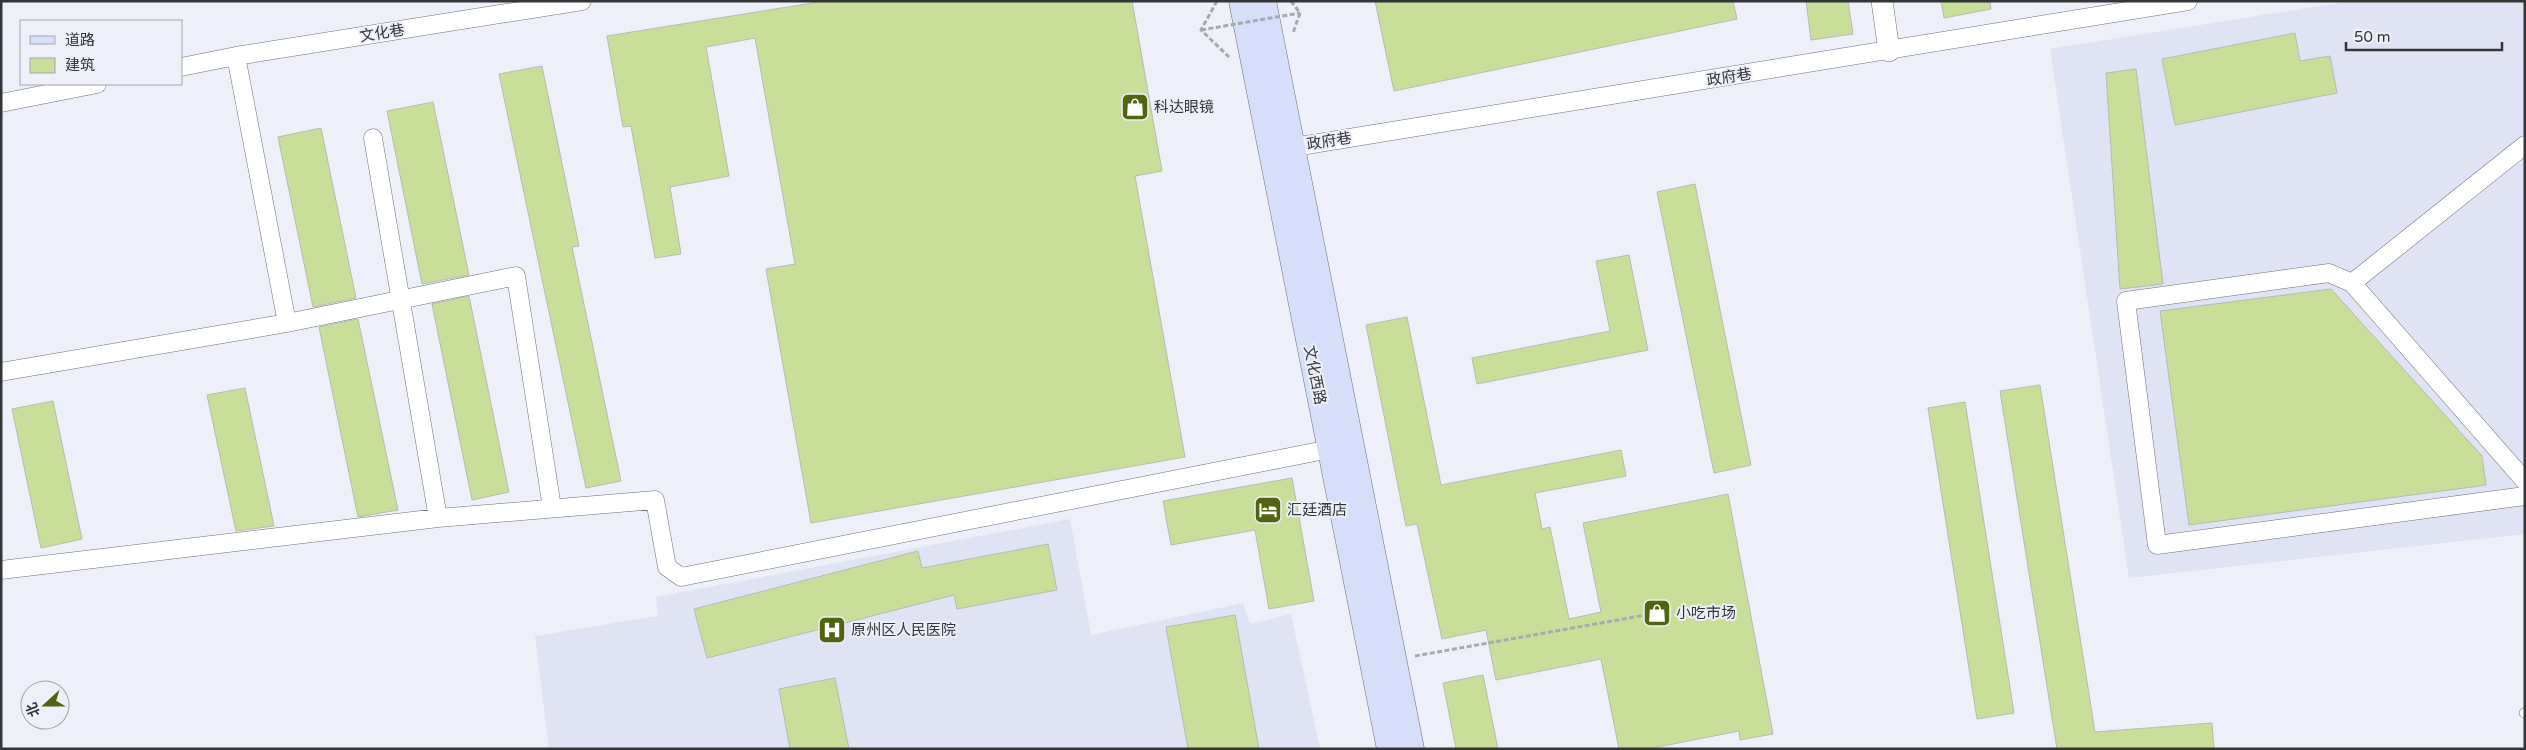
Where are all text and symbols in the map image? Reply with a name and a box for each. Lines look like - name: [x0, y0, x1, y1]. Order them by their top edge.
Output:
- legend: [20, 20, 182, 85]
- scale bar: [2346, 20, 2502, 52]
- street label: 文化巷: [358, 21, 406, 45]
- text: 50 m: [2354, 28, 2391, 46]
- text: 道路: [65, 31, 95, 49]
- text: 建筑: [65, 56, 95, 74]
- street label: 政府巷: [1705, 65, 1753, 89]
- shop icon: 科达眼镜: [1120, 92, 1150, 122]
- place label: 科达眼镜: [1154, 98, 1214, 116]
- street label: 政府巷: [1305, 129, 1353, 153]
- street label: 文化西路: [1300, 344, 1330, 406]
- hotel icon: 汇廷酒店: [1253, 495, 1283, 525]
- place label: 汇廷酒店: [1287, 501, 1347, 519]
- shop icon: 小吃市场: [1642, 598, 1672, 628]
- place label: 小吃市场: [1676, 604, 1736, 622]
- hospital icon: 原州区人民医院: [817, 615, 847, 645]
- place label: 原州区人民医院: [851, 621, 956, 639]
- north arrow: [20, 680, 70, 730]
- text: 北: [23, 700, 44, 719]

